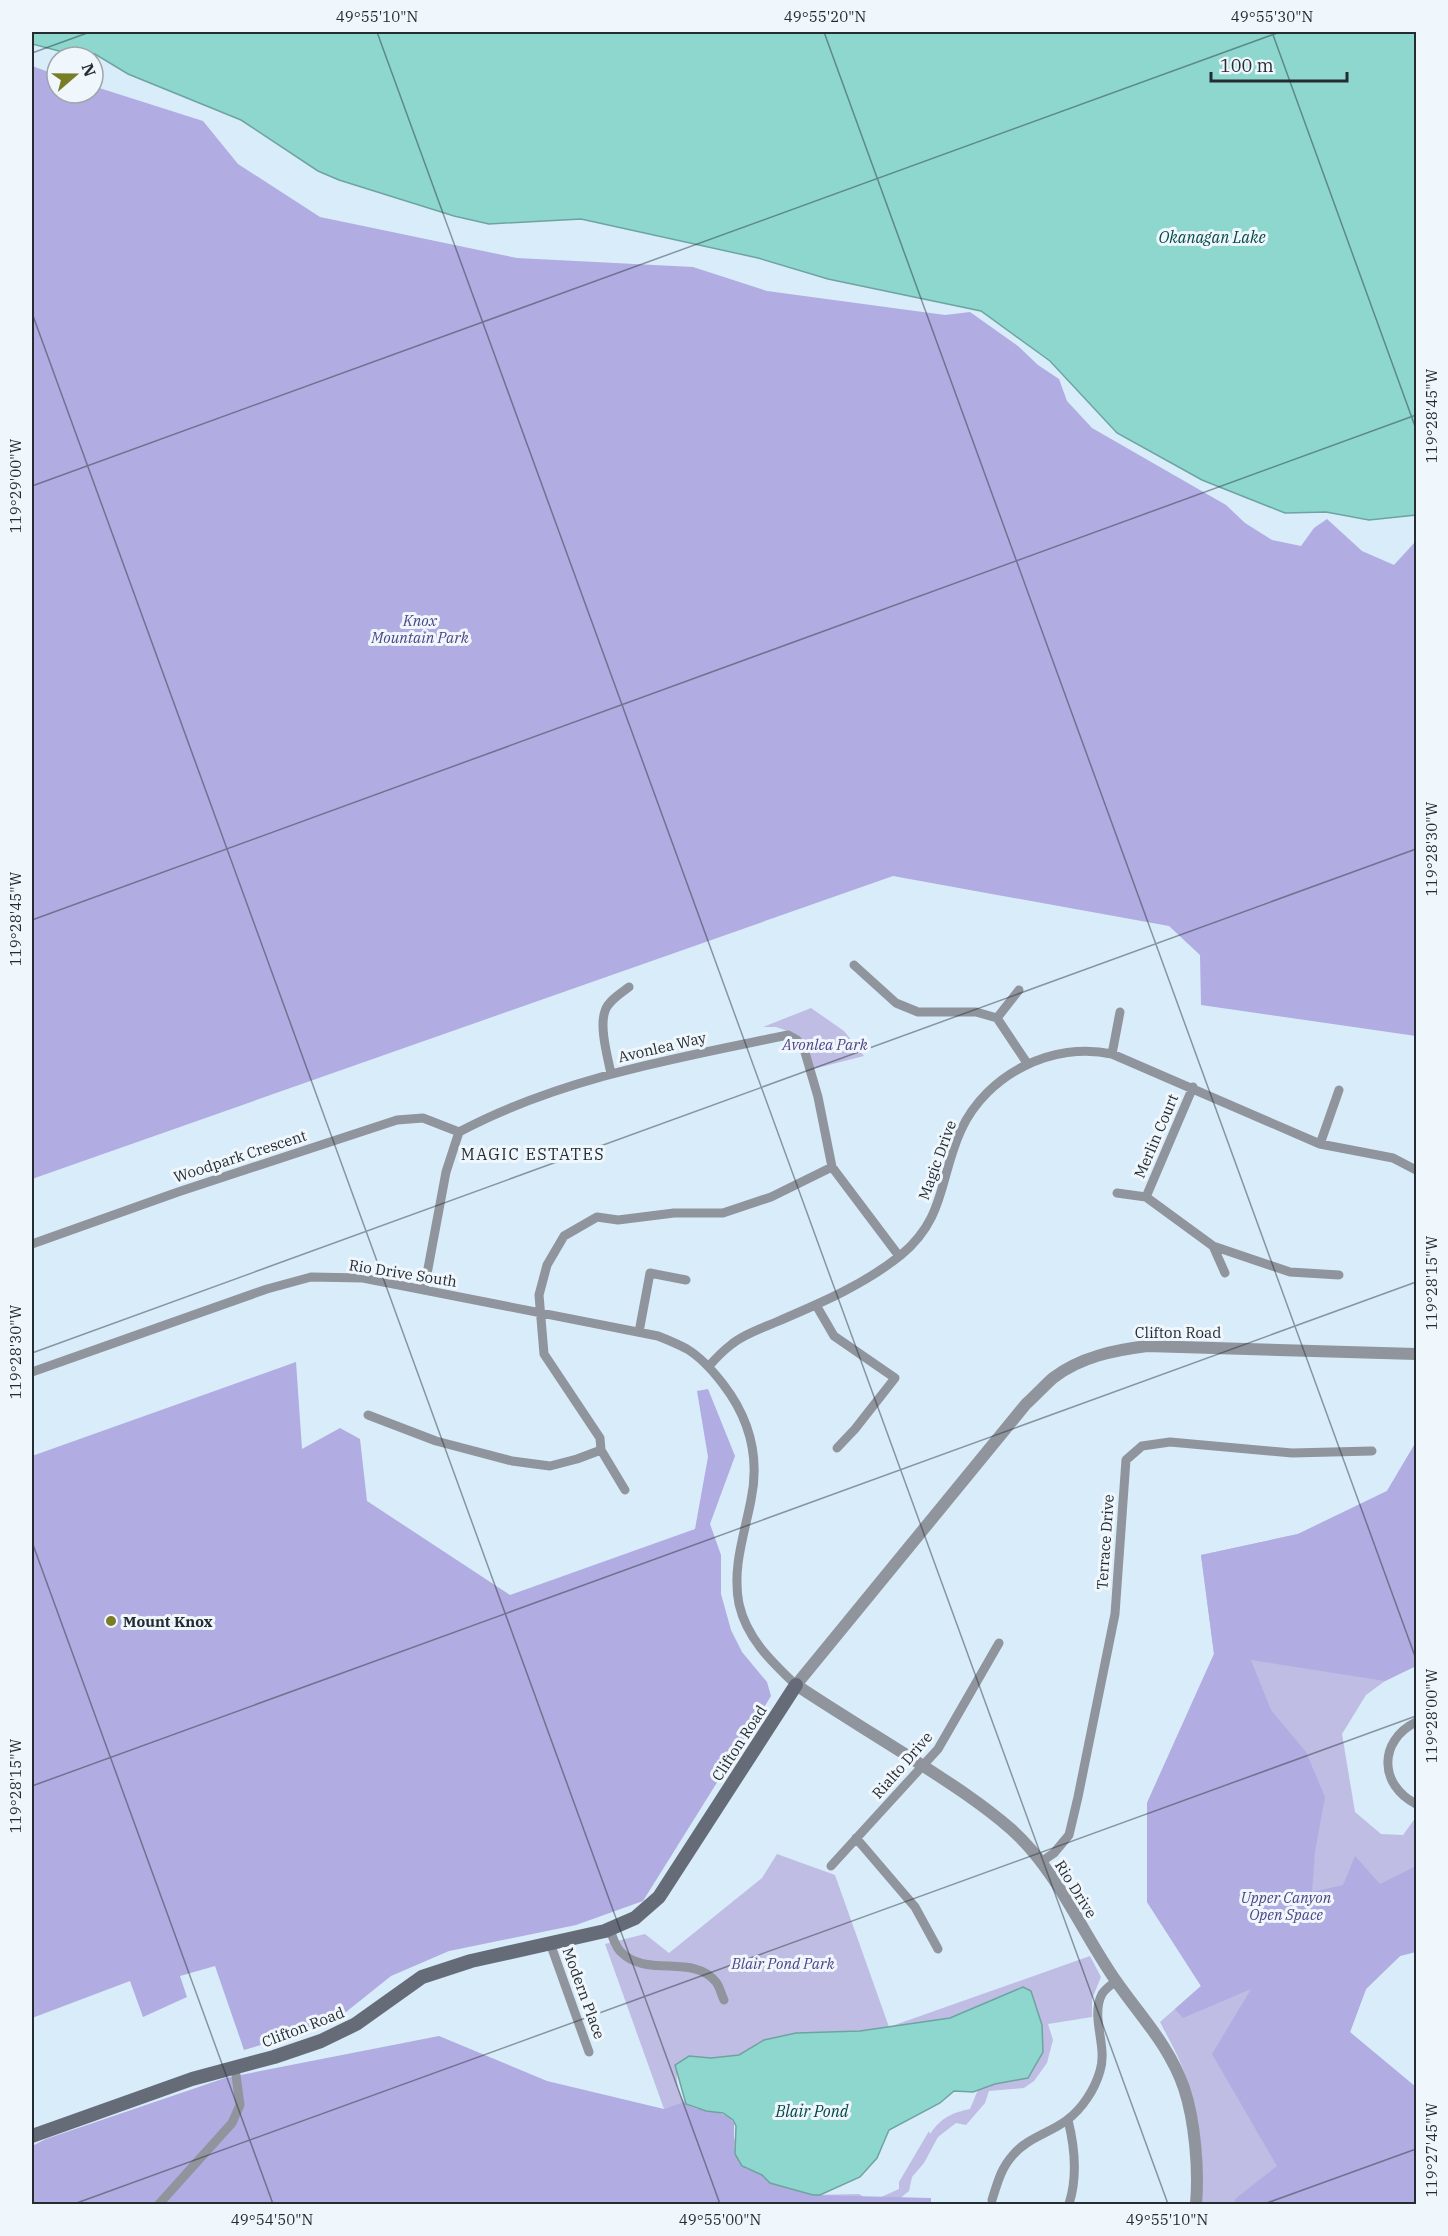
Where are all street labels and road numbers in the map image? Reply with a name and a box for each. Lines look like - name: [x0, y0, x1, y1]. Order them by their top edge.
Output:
- street label: Avonlea Way: [616, 1028, 708, 1066]
- street label: Merlin Court: [1130, 1091, 1182, 1181]
- street label: Magic Drive: [914, 1118, 960, 1202]
- street label: Woodpark Crescent: [171, 1126, 309, 1186]
- street label: Rio Drive South: [348, 1255, 458, 1291]
- street label: Clifton Road: [1135, 1323, 1221, 1342]
- street label: Terrace Drive: [1092, 1494, 1118, 1590]
- street label: Clifton Road: [707, 1701, 771, 1785]
- street label: Rialto Drive: [868, 1728, 936, 1802]
- street label: Rio Drive: [1051, 1857, 1101, 1921]
- street label: Modern Place: [559, 1945, 609, 2041]
- street label: Clifton Road: [259, 2003, 347, 2051]

